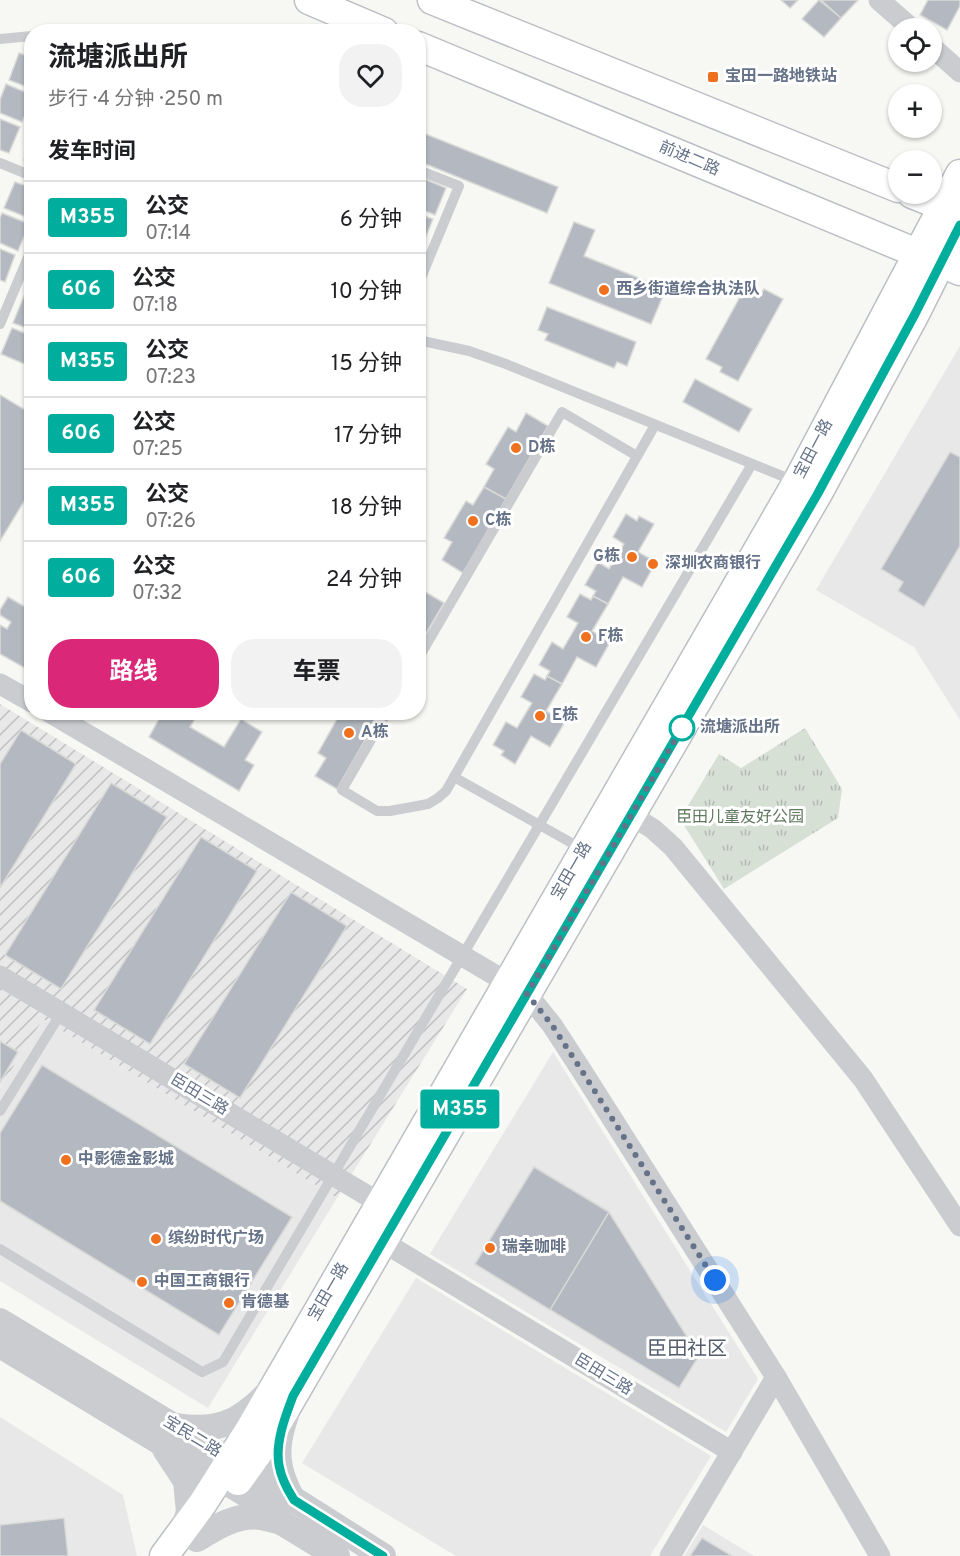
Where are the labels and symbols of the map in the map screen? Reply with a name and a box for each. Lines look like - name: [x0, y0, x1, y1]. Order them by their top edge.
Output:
- place label: 宝田一路地铁站: [725, 67, 837, 87]
- marker: 宝田一路地铁站: [706, 70, 720, 84]
- street label: 前进二路: [656, 137, 722, 181]
- place label: 西乡街道综合执法队: [616, 279, 760, 300]
- marker: 西乡街道综合执法队: [597, 283, 611, 297]
- street label: 宝田一路: [790, 416, 838, 482]
- place label: D栋: [528, 437, 555, 458]
- marker: D栋: [509, 441, 523, 455]
- place label: C栋: [485, 510, 511, 531]
- marker: C栋: [466, 514, 480, 528]
- place label: G栋: [593, 546, 620, 567]
- marker: G栋: [625, 550, 639, 564]
- place label: 深圳农商银行: [665, 554, 761, 574]
- marker: 深圳农商银行: [646, 557, 660, 571]
- place label: F栋: [598, 626, 623, 647]
- marker: F栋: [579, 630, 593, 644]
- place label: E栋: [552, 705, 578, 726]
- marker: E栋: [533, 709, 547, 723]
- marker: 流塘派出所: [669, 715, 695, 741]
- place label: 流塘派出所: [700, 717, 780, 738]
- place label: A栋: [361, 722, 388, 743]
- marker: A栋: [342, 726, 356, 740]
- park label: 臣田儿童友好公园: [676, 808, 804, 828]
- street label: 宝田一路: [547, 838, 597, 904]
- street label: 臣田三路: [166, 1070, 232, 1120]
- line badge: M355: [418, 1090, 502, 1128]
- place label: 中影德金影城: [78, 1149, 174, 1170]
- marker: 中影德金影城: [59, 1153, 73, 1167]
- place label: 缤纷时代广场: [168, 1228, 264, 1249]
- marker: 缤纷时代广场: [149, 1232, 163, 1246]
- place label: 瑞幸咖啡: [502, 1238, 566, 1258]
- marker: 瑞幸咖啡: [483, 1241, 497, 1255]
- street label: 宝田一路: [304, 1259, 354, 1325]
- your location: [700, 1265, 730, 1295]
- place label: 中国工商银行: [154, 1272, 250, 1292]
- marker: 中国工商银行: [135, 1275, 149, 1289]
- place label: 肯德基: [241, 1292, 290, 1313]
- marker: 肯德基: [222, 1296, 236, 1310]
- district label: 臣田社区: [647, 1337, 727, 1363]
- street label: 臣田三路: [570, 1350, 636, 1400]
- street label: 宝民二路: [159, 1412, 225, 1462]

